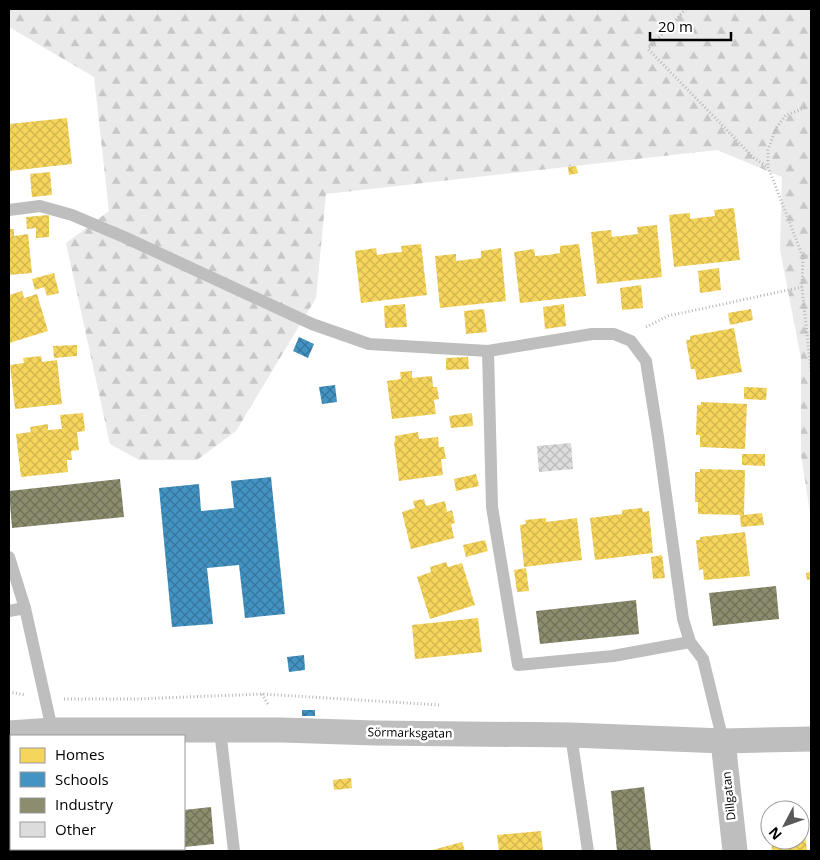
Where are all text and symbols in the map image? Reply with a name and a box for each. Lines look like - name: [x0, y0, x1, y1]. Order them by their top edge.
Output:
- scale bar: [650, 10, 731, 42]
- text: 20 m: [658, 16, 693, 36]
- street label: Sörmarksgatan: [367, 723, 453, 742]
- legend: [10, 735, 185, 850]
- text: Homes: [55, 744, 105, 764]
- text: Schools: [55, 769, 109, 789]
- street label: Dillgatan: [717, 771, 740, 821]
- text: Industry: [55, 794, 113, 814]
- north arrow: [760, 800, 810, 850]
- text: Other: [55, 819, 96, 839]
- text: N: [764, 823, 786, 844]

